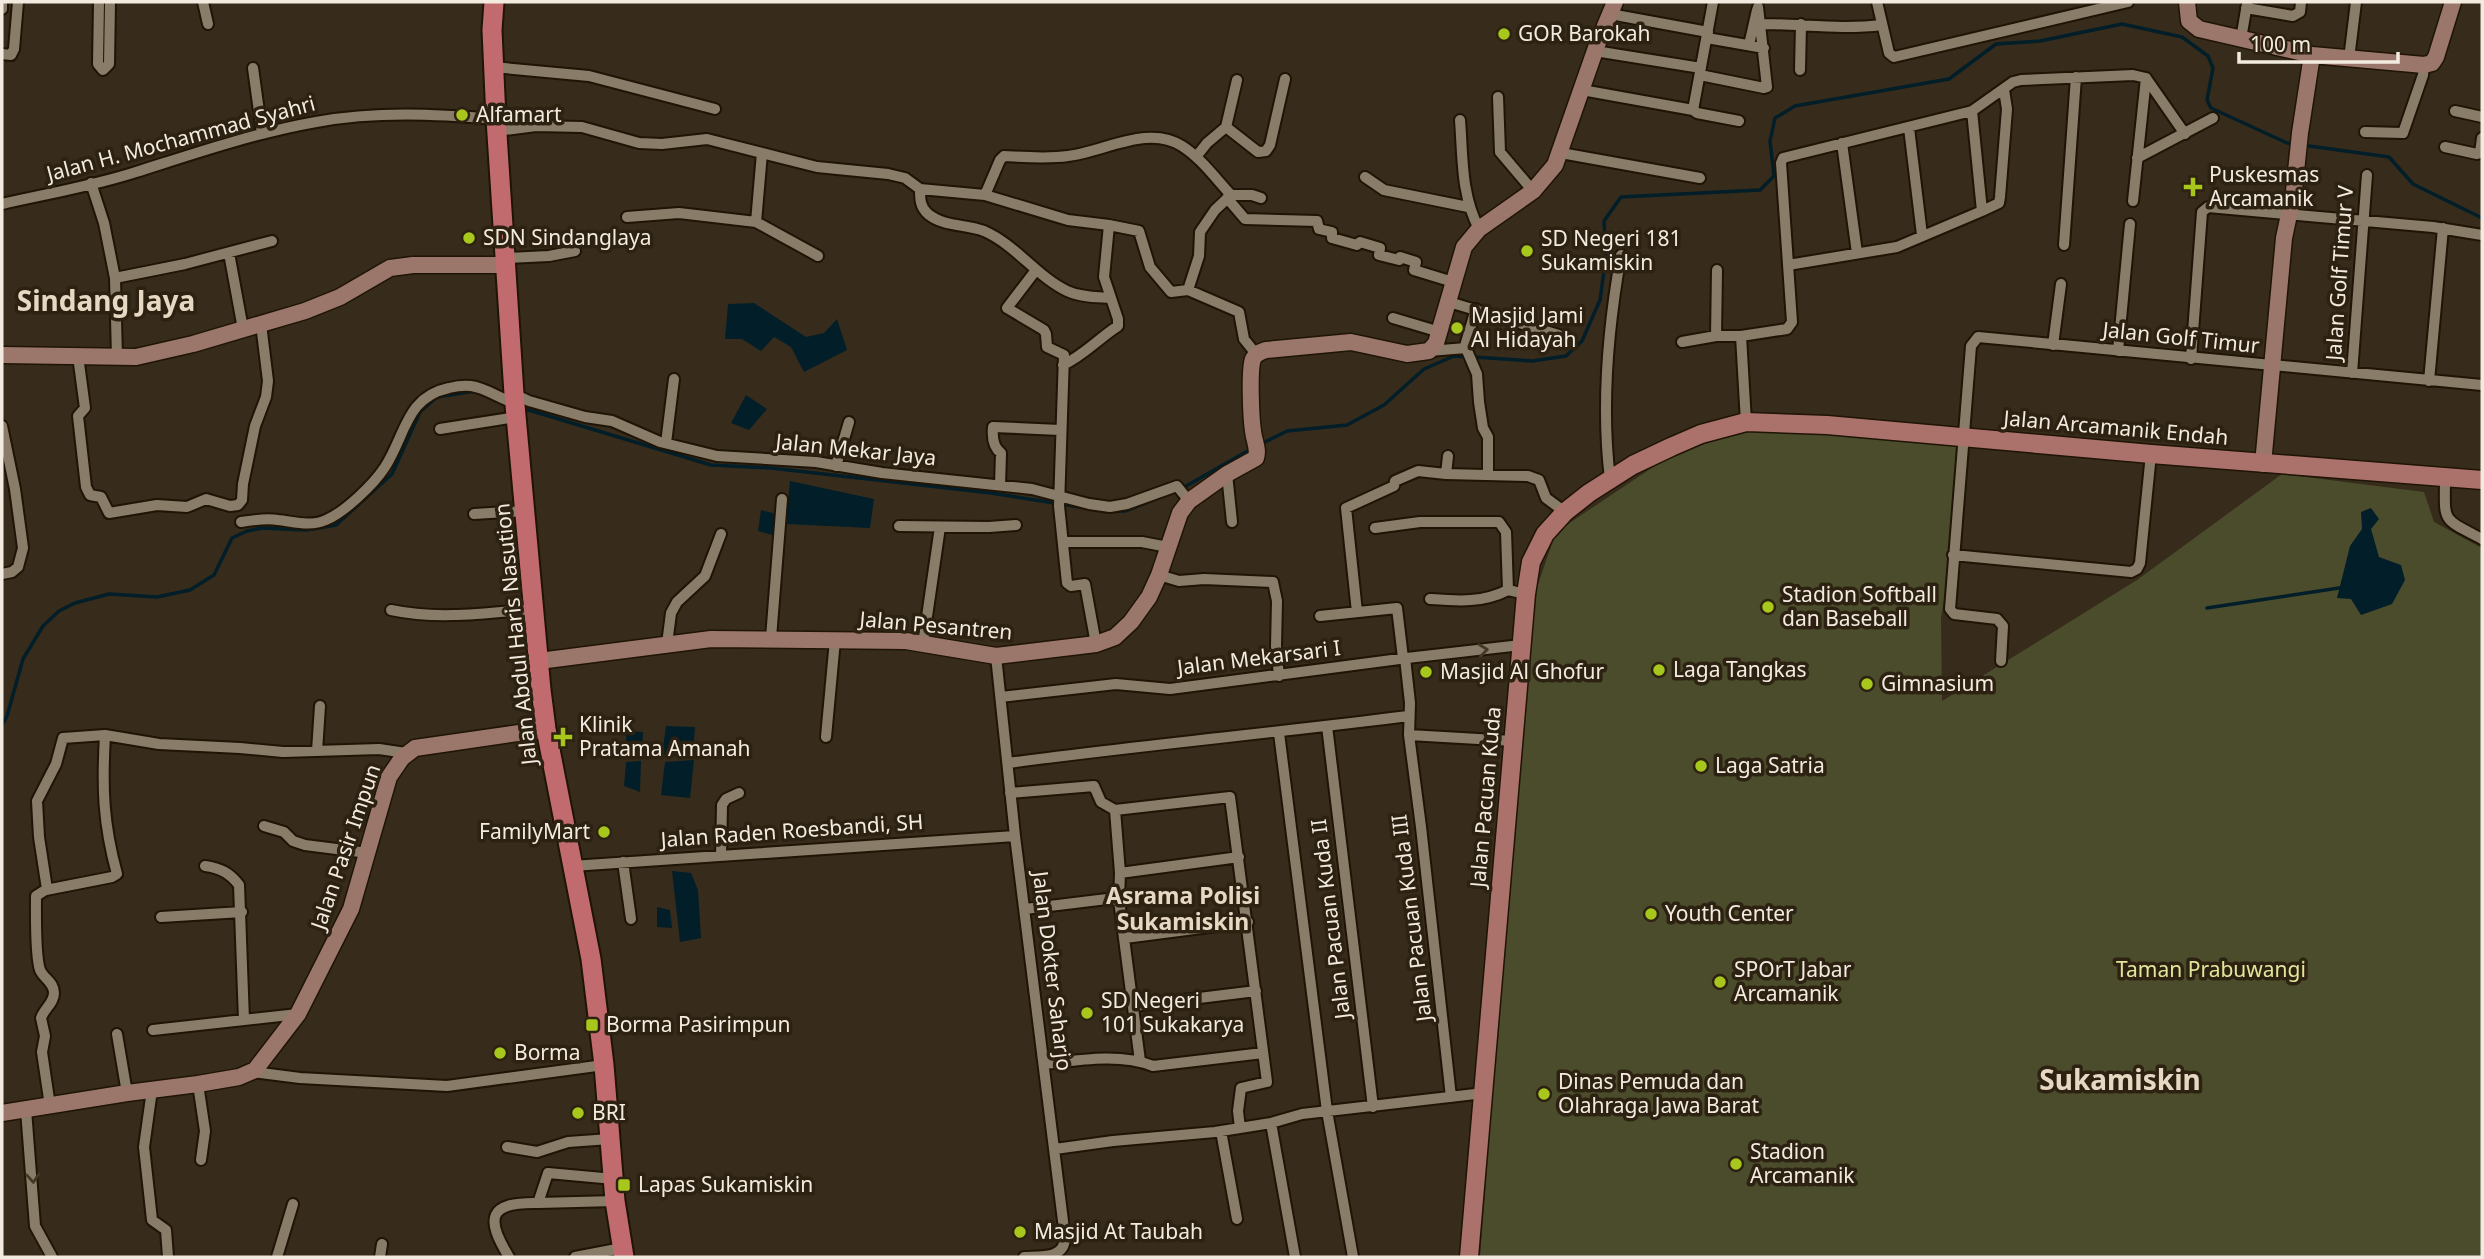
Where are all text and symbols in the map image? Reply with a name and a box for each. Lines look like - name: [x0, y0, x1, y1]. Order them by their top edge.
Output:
- place label: GOR Barokah: [1518, 19, 1651, 47]
- scale bar: [2239, 21, 2398, 65]
- marker: GOR Barokah: [1496, 26, 1512, 42]
- text: 100 m: [2250, 30, 2311, 58]
- street label: Jalan H. Mochammad Syahri: [41, 89, 318, 188]
- place label: Alfamart: [476, 100, 562, 128]
- marker: Alfamart: [454, 107, 470, 123]
- place label: Puskesmas Arcamanik: [2209, 160, 2319, 212]
- marker: Puskesmas Arcamanik: [2183, 177, 2203, 197]
- street label: Jalan Golf Timur V: [2319, 184, 2359, 364]
- place label: SDN Sindanglaya: [483, 223, 651, 251]
- place label: SD Negeri 181 Sukamiskin: [1541, 224, 1681, 276]
- marker: SDN Sindanglaya: [461, 230, 477, 246]
- marker: SD Negeri 181 Sukamiskin: [1519, 243, 1535, 259]
- district label: Sindang Jaya: [17, 281, 195, 319]
- place label: Masjid Jami Al Hidayah: [1471, 301, 1584, 353]
- street label: Jalan Golf Timur: [2099, 315, 2261, 359]
- marker: Masjid Jami Al Hidayah: [1449, 320, 1465, 336]
- street label: Jalan Arcamanik Endah: [2001, 403, 2230, 451]
- street label: Jalan Mekar Jaya: [772, 426, 938, 471]
- street label: Jalan Abdul Haris Nasution: [487, 502, 543, 768]
- place label: Stadion Softball dan Baseball: [1782, 580, 1937, 632]
- marker: Stadion Softball dan Baseball: [1760, 599, 1776, 615]
- street label: Jalan Pesantren: [857, 604, 1014, 646]
- street label: Jalan Mekarsari I: [1174, 633, 1342, 681]
- one-way arrow: [1477, 642, 1489, 657]
- place label: Laga Tangkas: [1673, 655, 1807, 683]
- place label: Masjid Al Ghofur: [1440, 657, 1605, 685]
- marker: Laga Tangkas: [1651, 662, 1667, 678]
- marker: Masjid Al Ghofur: [1418, 664, 1434, 680]
- place label: Gimnasium: [1881, 669, 1994, 697]
- marker: Gimnasium: [1859, 676, 1875, 692]
- street label: Jalan Pacuan Kuda: [1463, 705, 1507, 891]
- place label: Klinik Pratama Amanah: [579, 710, 751, 762]
- marker: Klinik Pratama Amanah: [553, 727, 573, 747]
- place label: Laga Satria: [1715, 751, 1825, 779]
- marker: Laga Satria: [1693, 758, 1709, 774]
- street label: Jalan Pasir Impun: [303, 760, 386, 935]
- street label: Jalan Raden Roesbandi, SH: [658, 807, 924, 853]
- street label: Jalan Pacuan Kuda III: [1384, 813, 1438, 1025]
- place label: FamilyMart: [479, 817, 590, 845]
- street label: Jalan Pacuan Kuda II: [1304, 818, 1356, 1023]
- marker: FamilyMart: [596, 824, 612, 840]
- street label: Jalan Dokter Saharjo: [1027, 868, 1079, 1072]
- district label: Asrama Polisi Sukamiskin: [1106, 879, 1260, 937]
- place label: Youth Center: [1665, 899, 1794, 927]
- marker: Youth Center: [1643, 906, 1659, 922]
- place label: SPOrT Jabar Arcamanik: [1734, 955, 1852, 1007]
- park label: Taman Prabuwangi: [2116, 955, 2306, 983]
- marker: SPOrT Jabar Arcamanik: [1712, 974, 1728, 990]
- place label: SD Negeri 101 Sukakarya: [1101, 986, 1244, 1038]
- marker: SD Negeri 101 Sukakarya: [1079, 1005, 1095, 1021]
- place label: Borma Pasirimpun: [606, 1010, 790, 1038]
- marker: Borma Pasirimpun: [584, 1017, 600, 1033]
- place label: Borma: [514, 1038, 580, 1066]
- marker: Borma: [492, 1045, 508, 1061]
- district label: Sukamiskin: [2039, 1060, 2201, 1098]
- place label: Dinas Pemuda dan Olahraga Jawa Barat: [1558, 1067, 1759, 1119]
- marker: Dinas Pemuda dan Olahraga Jawa Barat: [1536, 1086, 1552, 1102]
- place label: BRI: [592, 1098, 626, 1126]
- marker: BRI: [570, 1105, 586, 1121]
- place label: Stadion Arcamanik: [1750, 1137, 1855, 1189]
- marker: Stadion Arcamanik: [1728, 1156, 1744, 1172]
- place label: Lapas Sukamiskin: [638, 1170, 813, 1198]
- one-way arrow: [25, 1172, 40, 1183]
- marker: Lapas Sukamiskin: [616, 1177, 632, 1193]
- place label: Masjid At Taubah: [1034, 1217, 1203, 1245]
- marker: Masjid At Taubah: [1012, 1224, 1028, 1240]

